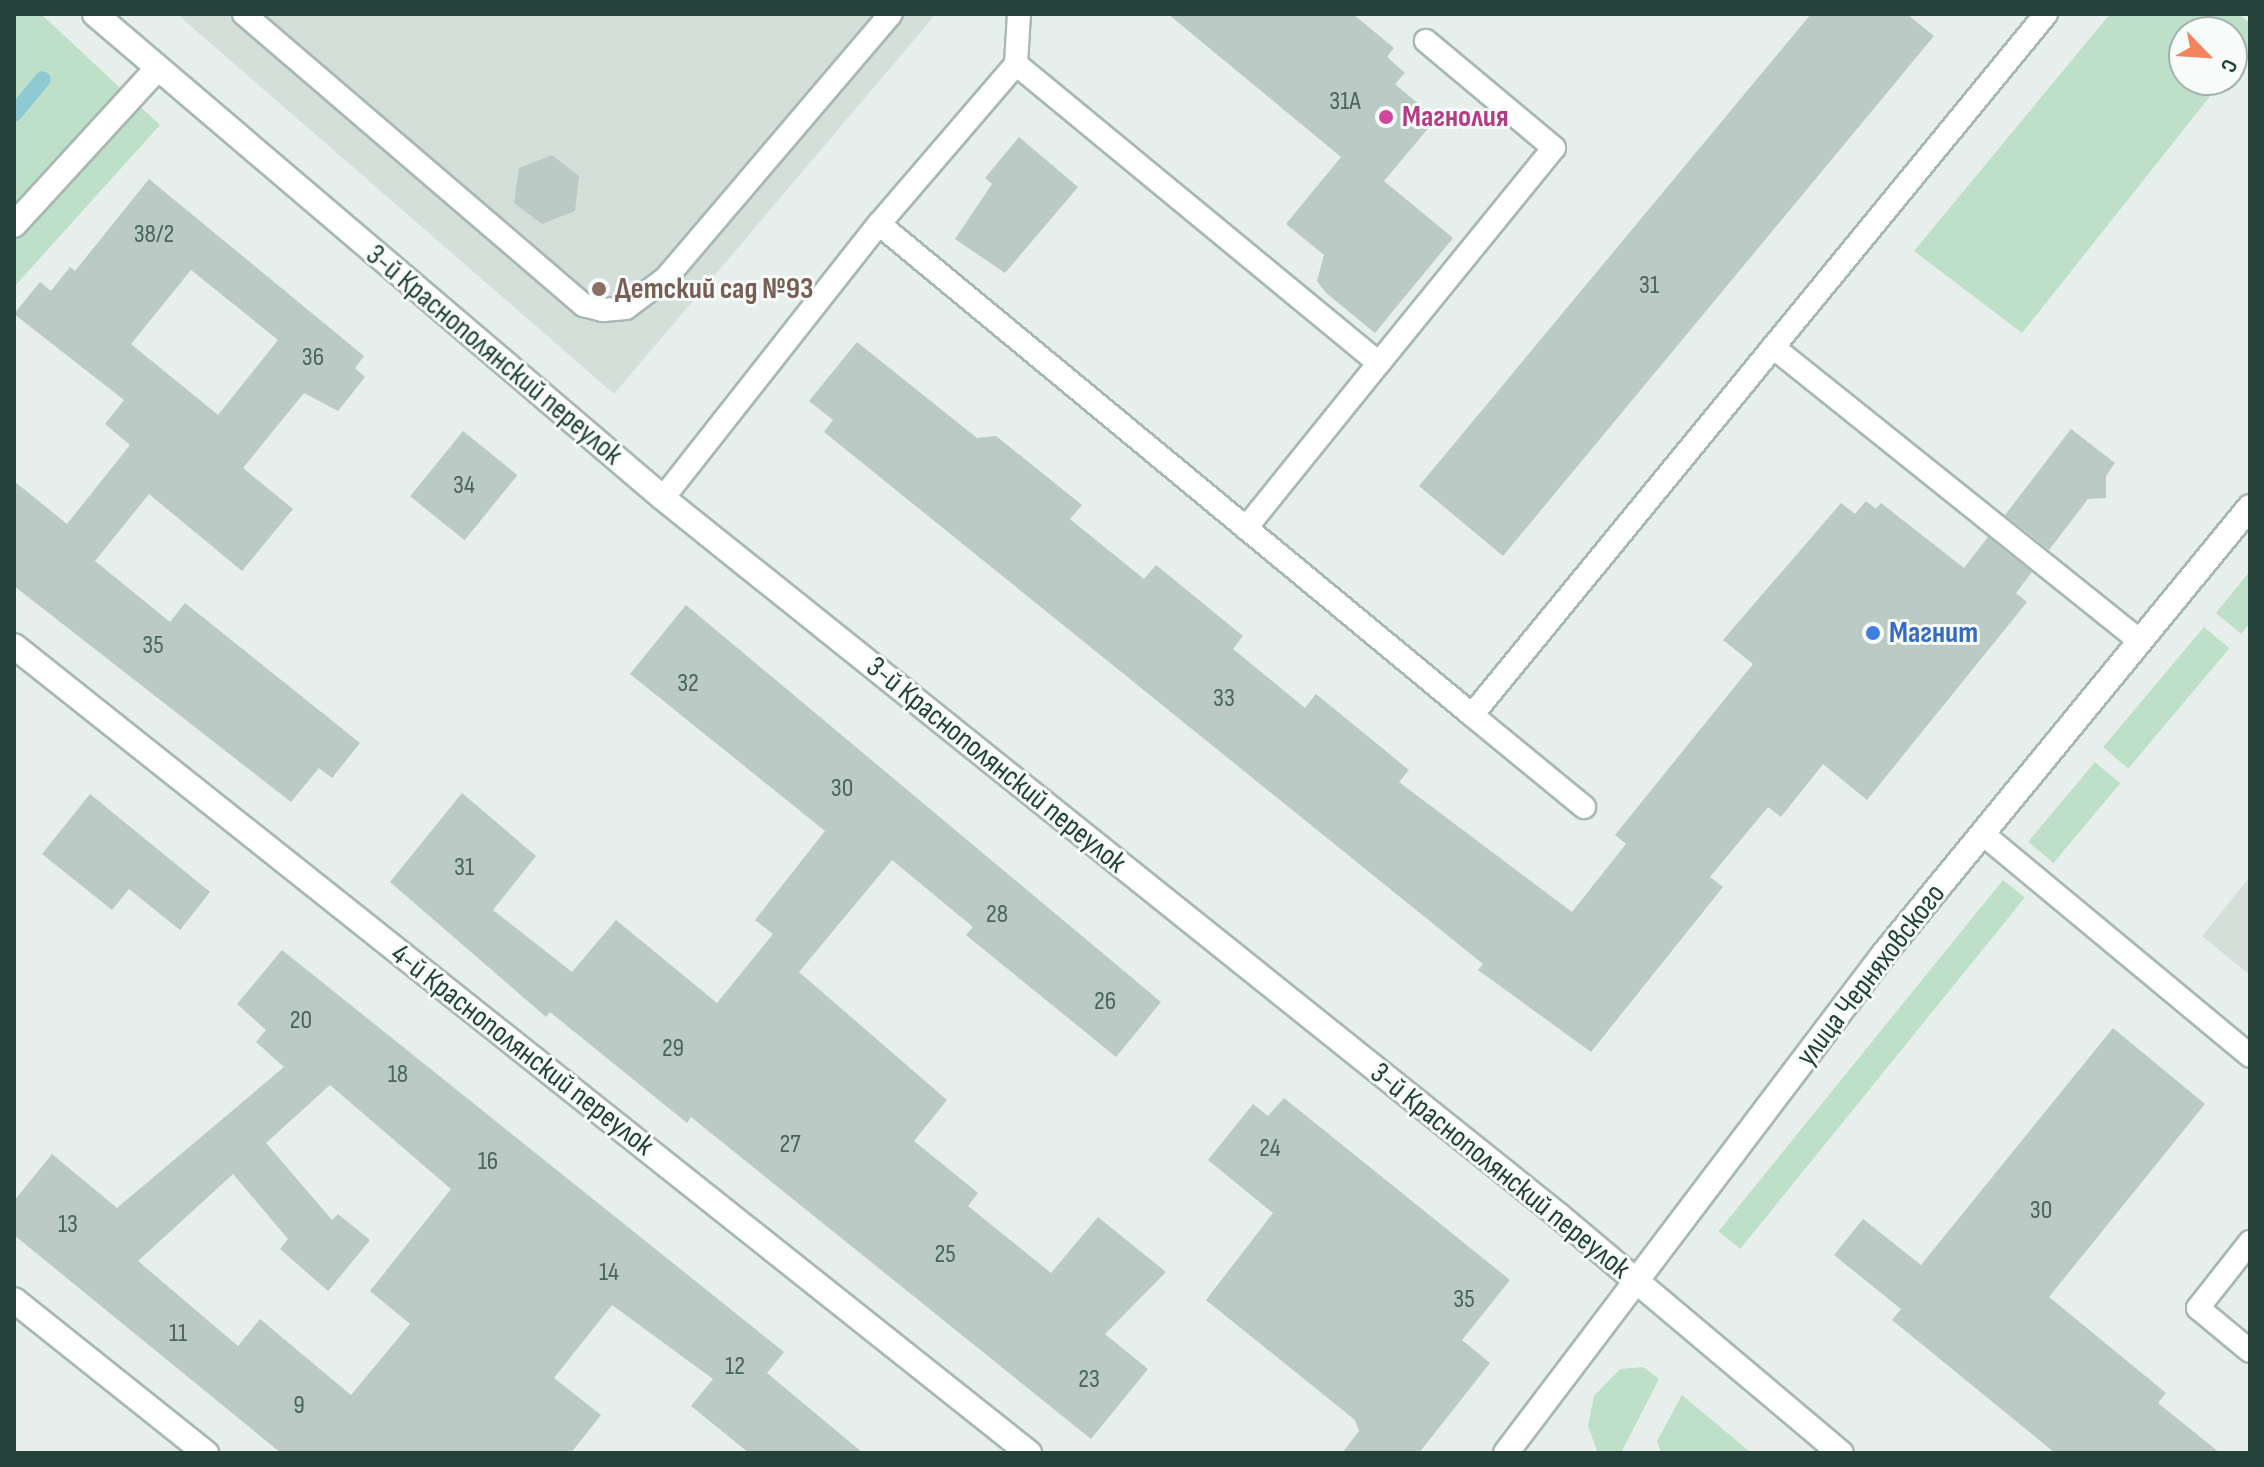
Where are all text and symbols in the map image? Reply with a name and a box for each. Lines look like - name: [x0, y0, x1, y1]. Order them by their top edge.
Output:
- north arrow: [2168, 16, 2248, 96]
- text: С: [2214, 55, 2243, 76]
- house number: 31А: [1329, 86, 1361, 118]
- place label: Магнолия: [1402, 99, 1509, 135]
- marker: Магнолия: [1377, 108, 1395, 126]
- house number: 38/2: [134, 219, 174, 251]
- street label: 3-й Краснополянский переулок: [358, 237, 630, 473]
- house number: 31: [1639, 270, 1659, 302]
- place label: Детский сад №93: [615, 271, 813, 307]
- marker: Детский сад №93: [590, 280, 608, 298]
- house number: 36: [302, 342, 324, 374]
- house number: 34: [453, 470, 475, 502]
- place label: Магнит: [1889, 615, 1978, 651]
- marker: Магнит: [1864, 624, 1882, 642]
- house number: 35: [142, 630, 164, 662]
- street label: 3-й Краснополянский переулок: [859, 649, 1133, 881]
- house number: 32: [677, 668, 699, 700]
- house number: 33: [1213, 683, 1235, 715]
- house number: 30: [831, 773, 853, 805]
- house number: 31: [454, 852, 474, 884]
- street label: улица Черняховского: [1789, 877, 1953, 1073]
- house number: 28: [986, 899, 1008, 931]
- street label: 4-й Краснополянский переулок: [383, 936, 661, 1164]
- house number: 26: [1094, 986, 1116, 1018]
- house number: 20: [290, 1005, 312, 1037]
- house number: 29: [662, 1033, 684, 1065]
- street label: 3-й Краснополянский переулок: [1363, 1055, 1637, 1287]
- house number: 18: [388, 1059, 408, 1091]
- house number: 27: [779, 1129, 801, 1161]
- house number: 24: [1259, 1133, 1281, 1165]
- house number: 16: [478, 1146, 498, 1178]
- house number: 30: [2030, 1195, 2052, 1227]
- house number: 13: [58, 1209, 78, 1241]
- house number: 25: [934, 1239, 956, 1271]
- house number: 14: [599, 1257, 619, 1289]
- house number: 35: [1453, 1284, 1475, 1316]
- house number: 11: [169, 1318, 187, 1350]
- house number: 12: [725, 1351, 745, 1383]
- house number: 23: [1078, 1364, 1100, 1396]
- house number: 9: [293, 1390, 305, 1422]

